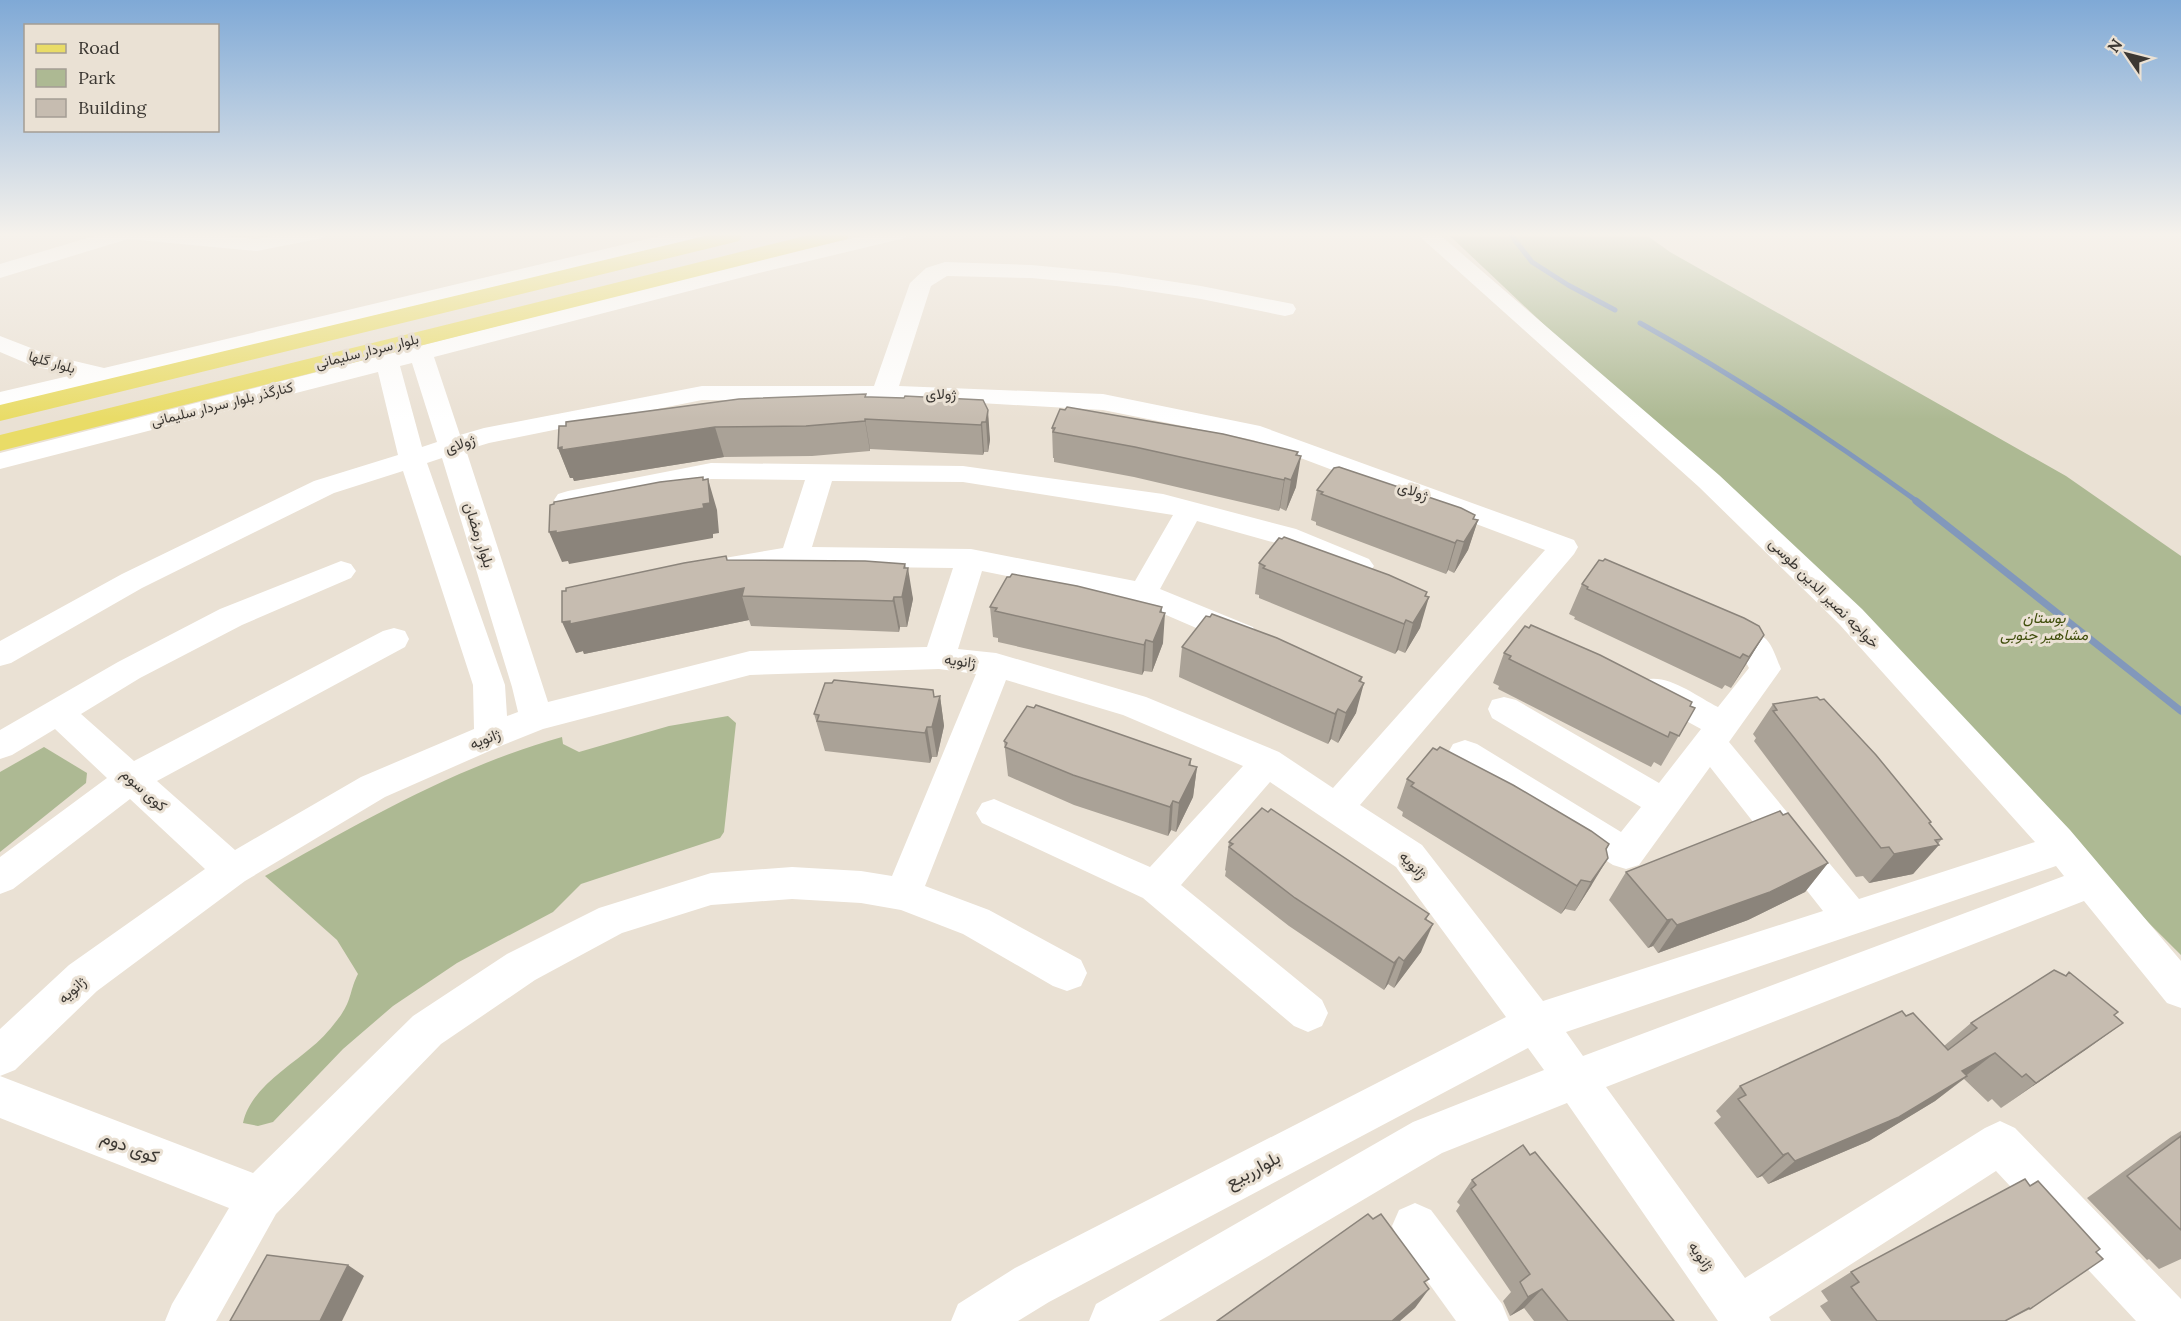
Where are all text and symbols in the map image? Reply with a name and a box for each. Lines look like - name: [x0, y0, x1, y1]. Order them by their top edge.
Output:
- legend: [24, 24, 219, 132]
- north arrow: [2097, 24, 2157, 84]
- text: N: [2103, 35, 2126, 56]
- text: Road: [78, 36, 120, 59]
- text: Park: [78, 66, 116, 89]
- text: Building: [78, 96, 148, 119]
- street label: بلوار سردار سلیمانی: [314, 329, 420, 373]
- street label: بلوار گلها: [27, 347, 77, 377]
- street label: کنارگذر بلوار سردار سلیمانی: [149, 378, 295, 430]
- street label: ژولای: [925, 384, 957, 404]
- street label: ژولای: [442, 429, 478, 458]
- street label: ژولای: [1395, 476, 1432, 506]
- street label: بلوار رمضان: [460, 500, 499, 570]
- street label: خواجه نصیر الدین طوسی: [1764, 533, 1884, 653]
- park label: بوستان مشاهیر جنوبی: [2000, 608, 2089, 644]
- street label: ژانویه: [943, 649, 978, 672]
- street label: ژانویه: [467, 724, 504, 753]
- street label: کوی سوم: [117, 764, 171, 816]
- street label: ژانویه: [1396, 847, 1432, 883]
- street label: ژانویه: [54, 971, 90, 1007]
- street label: کوی دوم: [97, 1125, 163, 1169]
- street label: بلوارربیع: [1222, 1146, 1284, 1194]
- street label: ژانویه: [1685, 1237, 1719, 1275]

